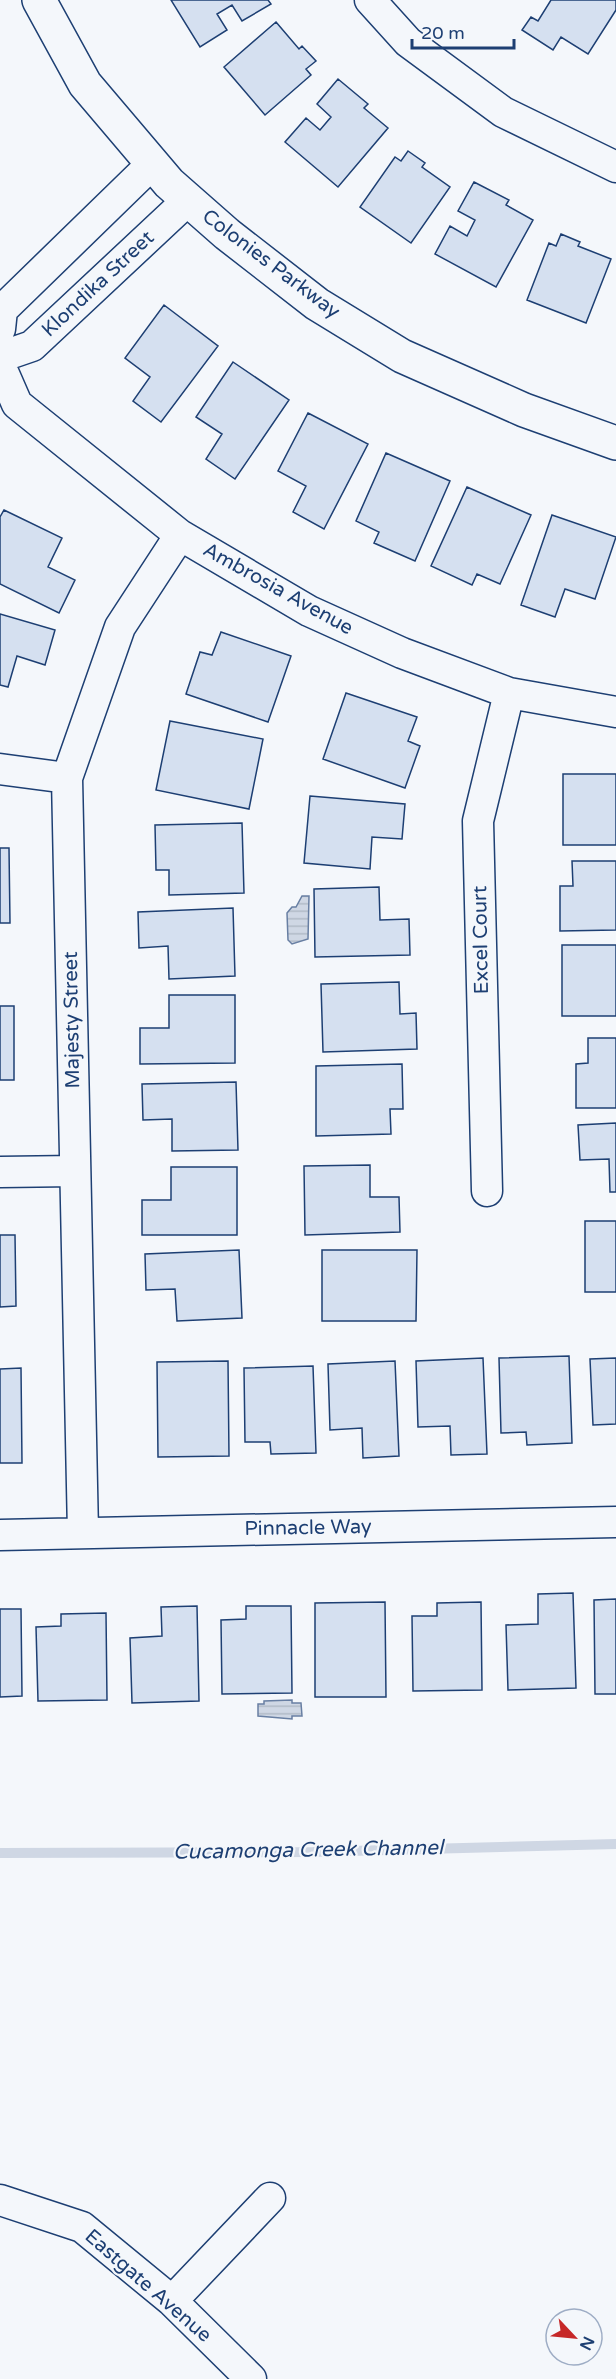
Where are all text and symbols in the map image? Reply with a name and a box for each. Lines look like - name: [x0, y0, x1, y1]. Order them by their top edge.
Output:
- scale bar: [412, 12, 514, 50]
- text: 20 m: [421, 22, 465, 44]
- street label: Colonies Parkway: [197, 204, 345, 324]
- street label: Klondika Street: [37, 226, 159, 342]
- street label: Ambrosia Avenue: [199, 538, 357, 640]
- street label: Excel Court: [468, 885, 494, 995]
- street label: Majesty Street: [59, 951, 85, 1089]
- street label: Pinnacle Way: [244, 1515, 372, 1541]
- water label: Cucamonga Creek Channel: [173, 1835, 446, 1865]
- street label: Eastgate Avenue: [80, 2224, 216, 2348]
- north arrow: [544, 2307, 604, 2367]
- text: N: [575, 2333, 598, 2353]

